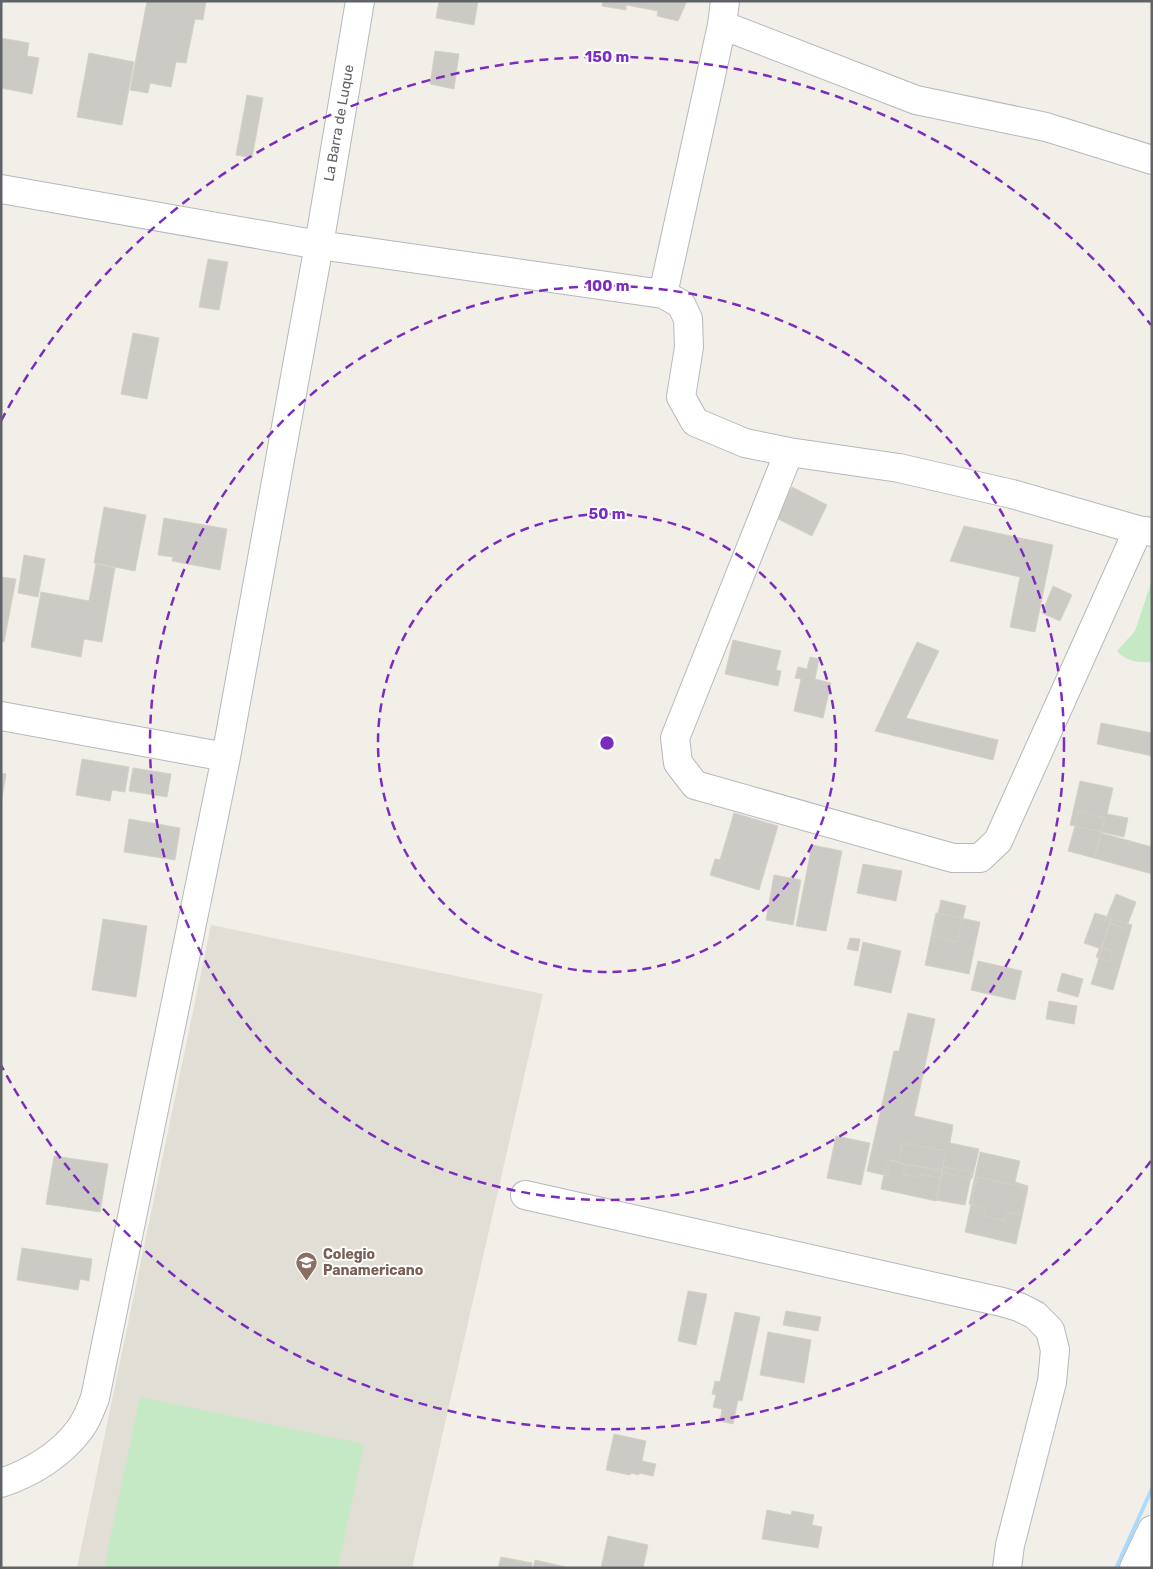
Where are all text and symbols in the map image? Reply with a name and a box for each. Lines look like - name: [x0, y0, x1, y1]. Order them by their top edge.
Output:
- text: 150 m: [585, 48, 629, 66]
- street label: La Barra de Luque: [320, 63, 358, 183]
- text: 100 m: [585, 277, 629, 295]
- text: 50 m: [589, 505, 625, 523]
- centre of rings: [598, 734, 616, 752]
- place label: Colegio Panamericano: [323, 1246, 423, 1279]
- school or university icon: Colegio Panamericano: [295, 1250, 319, 1281]

